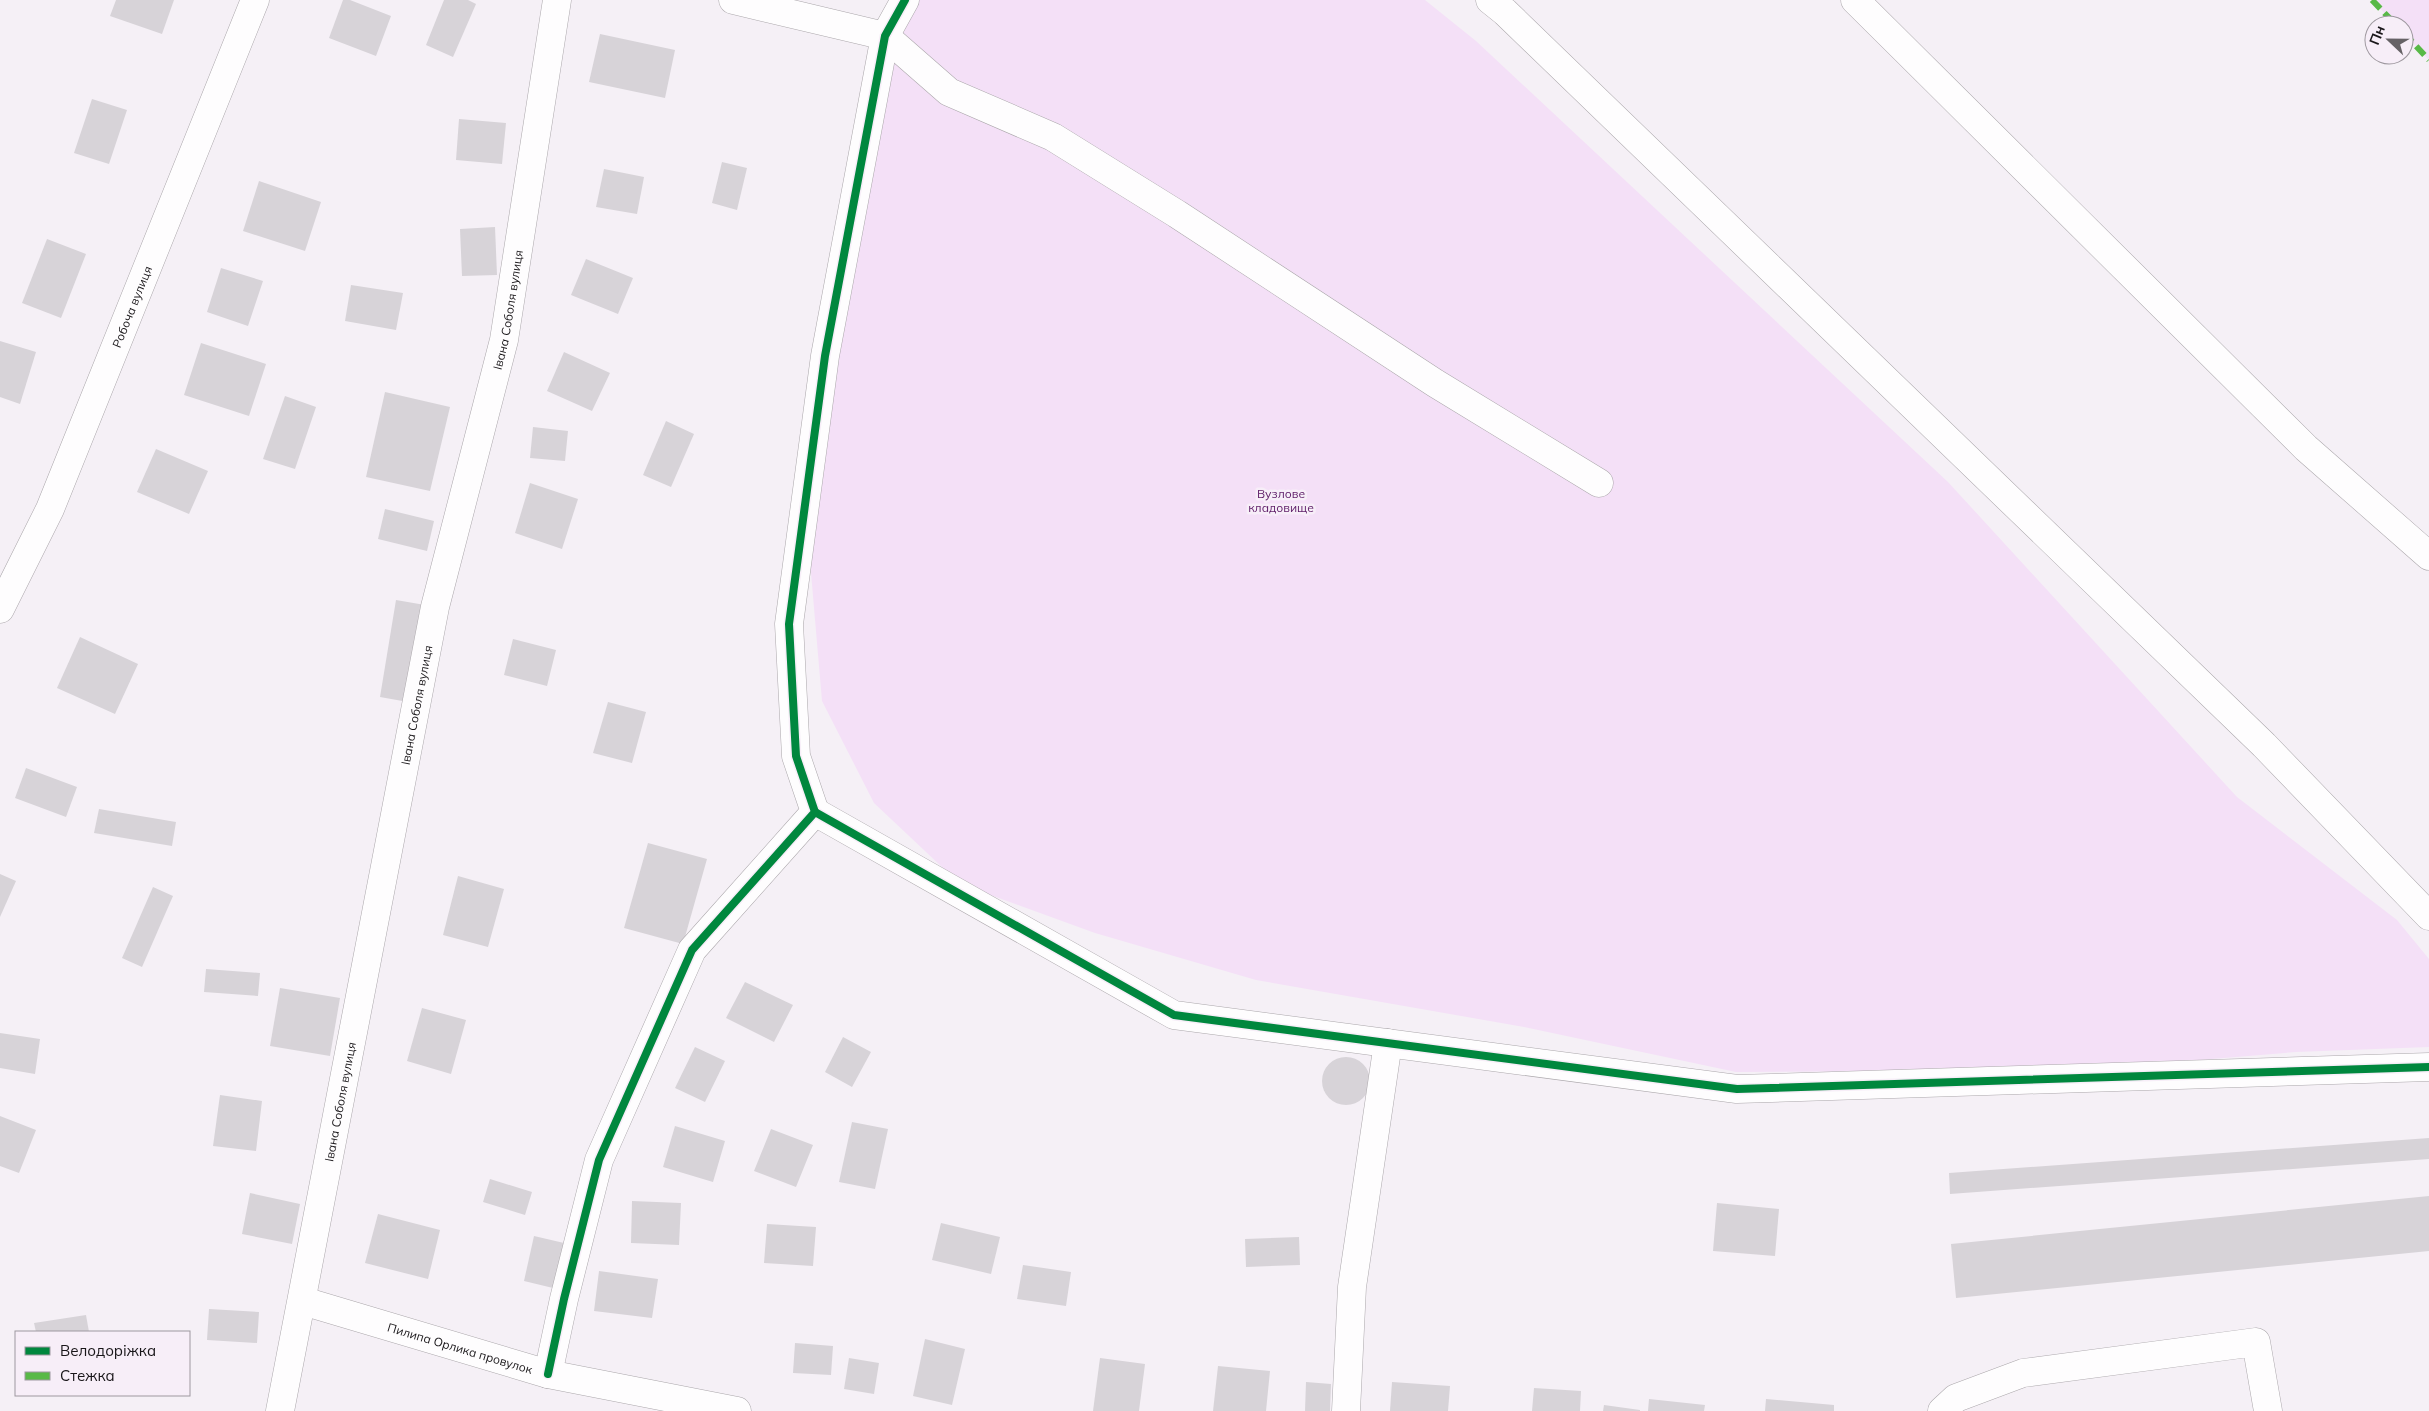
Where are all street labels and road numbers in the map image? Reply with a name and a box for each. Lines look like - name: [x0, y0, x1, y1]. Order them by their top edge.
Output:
- street label: Івана Соболя вулиця: [489, 249, 525, 371]
- street label: Робоча вулиця: [108, 264, 155, 350]
- street label: Івана Соболя вулиця: [397, 644, 435, 766]
- street label: Івана Соболя вулиця: [321, 1041, 358, 1163]
- street label: Пилипа Орлика провулок: [386, 1319, 535, 1377]

